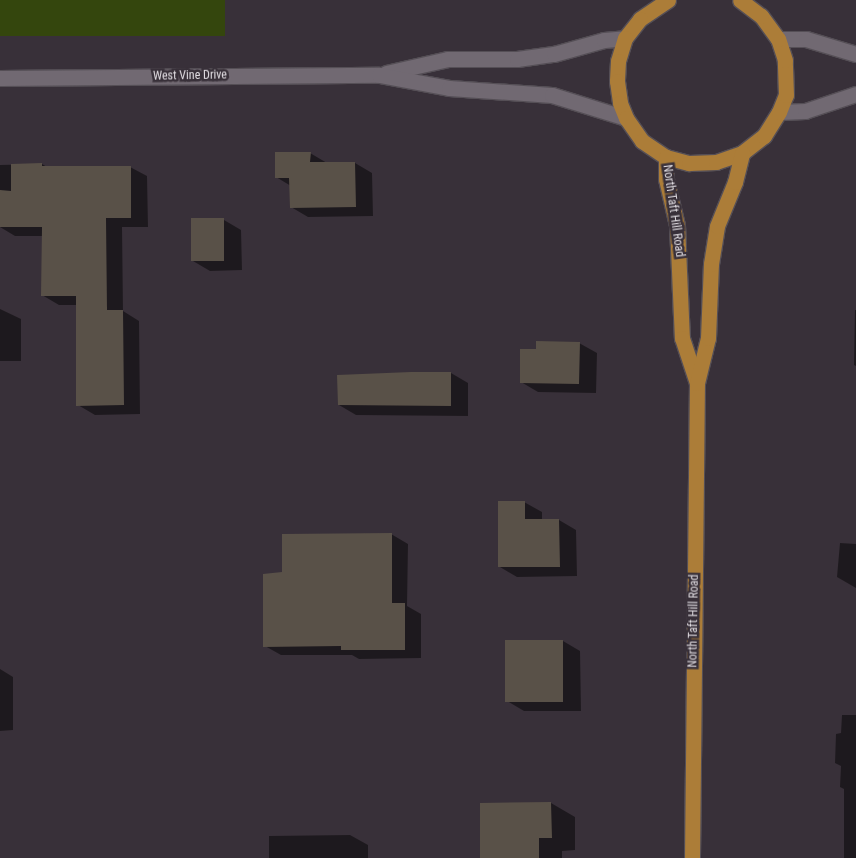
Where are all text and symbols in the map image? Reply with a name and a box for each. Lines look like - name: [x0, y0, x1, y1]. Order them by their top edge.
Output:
- street label: West Vine Drive: [153, 68, 227, 84]
- street label: North Taft Hill Road: [659, 164, 687, 258]
- street label: North Taft Hill Road: [686, 574, 702, 668]

